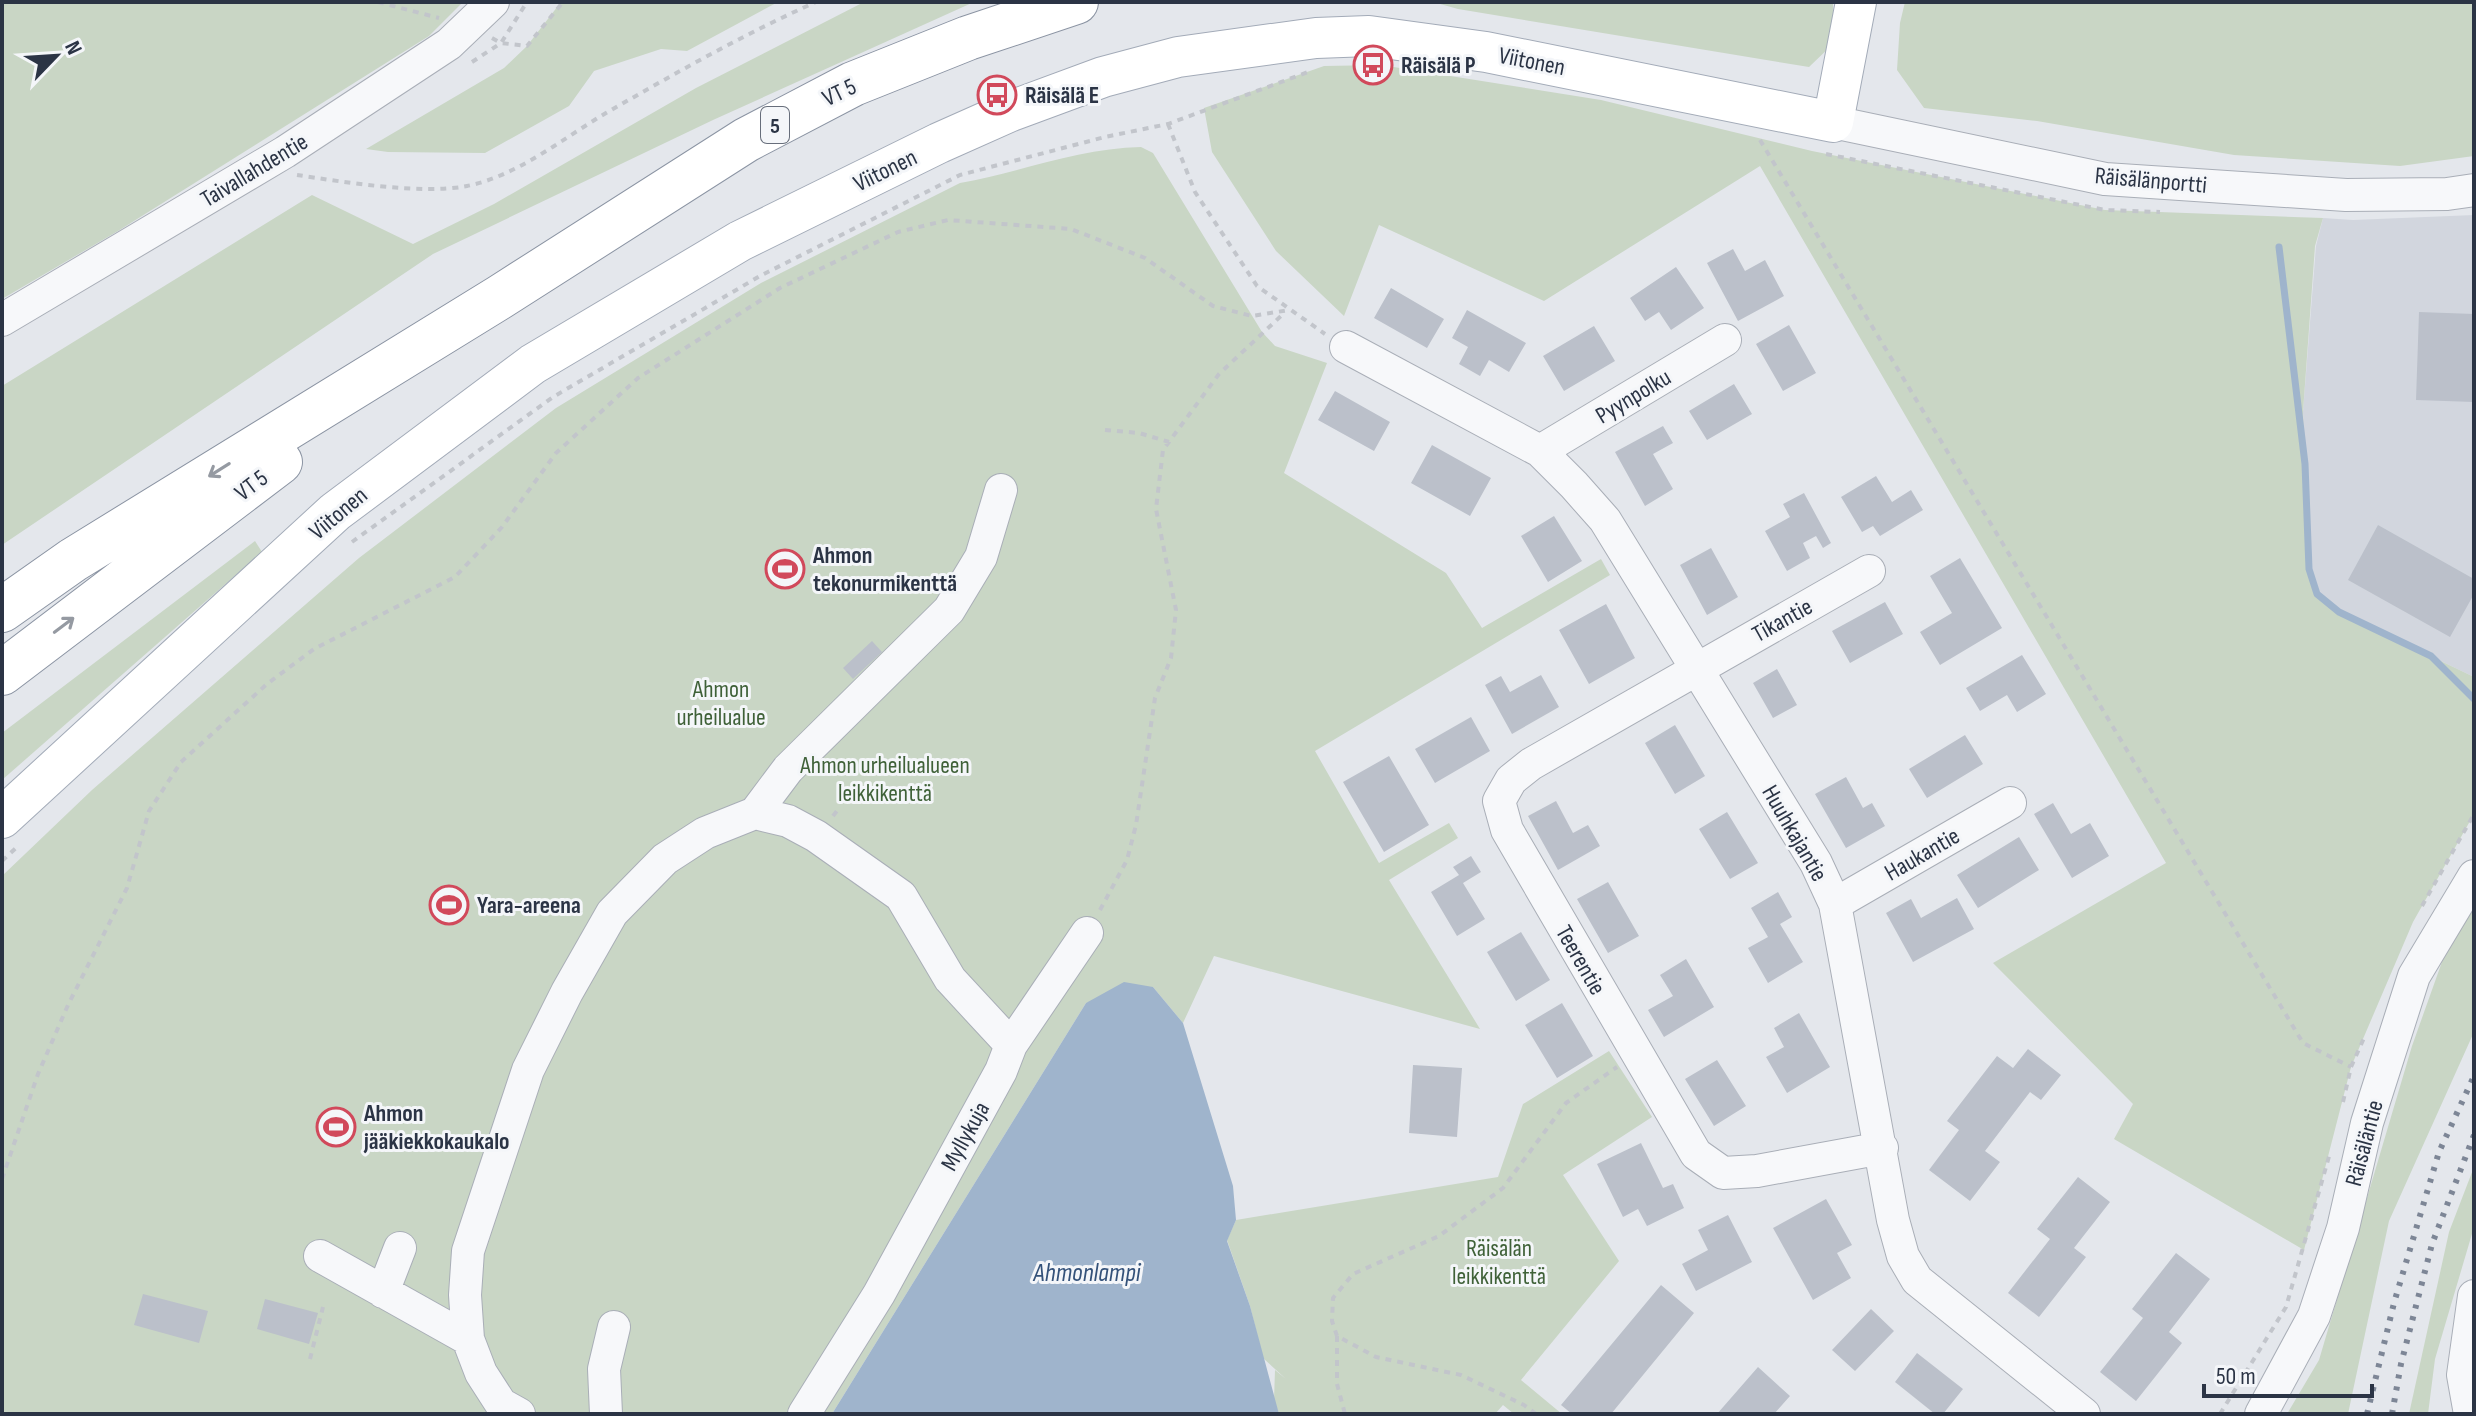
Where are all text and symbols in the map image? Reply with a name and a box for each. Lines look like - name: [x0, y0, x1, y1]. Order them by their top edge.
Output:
- north arrow: [16, 16, 96, 96]
- text: N: [58, 37, 87, 59]
- street label: Viitonen: [1496, 41, 1568, 82]
- bus stop icon: Räisälä P: [1352, 44, 1394, 86]
- place label: Räisälä P: [1401, 51, 1476, 80]
- street label: VT 5: [818, 72, 861, 113]
- bus stop icon: Räisälä E: [976, 74, 1018, 116]
- place label: Räisälä E: [1025, 81, 1099, 110]
- road number: 5: [761, 107, 789, 143]
- street label: Taivallahdentie: [195, 127, 313, 214]
- street label: Viitonen: [849, 143, 922, 198]
- street label: Räisälänportti: [2094, 161, 2208, 200]
- street label: Pyynpolku: [1590, 363, 1676, 430]
- one-way arrow: [208, 463, 231, 479]
- street label: VT 5: [229, 464, 274, 507]
- street label: Viitonen: [303, 481, 373, 546]
- place label: Ahmon tekonurmikenttä: [812, 541, 957, 598]
- sports icon: Ahmon tekonurmikenttä: [764, 548, 806, 590]
- street label: Tikantie: [1747, 592, 1817, 649]
- one-way arrow: [53, 617, 74, 634]
- park label: Ahmon urheilualue: [676, 675, 766, 732]
- park label: Ahmon urheilualueen leikkikenttä: [799, 751, 970, 808]
- street label: Huuhkajantie: [1755, 780, 1834, 887]
- street label: Haukantie: [1880, 821, 1965, 887]
- sports icon: Yara-areena: [428, 884, 470, 926]
- place label: Yara-areena: [477, 891, 581, 920]
- street label: Teerentie: [1549, 920, 1612, 1000]
- street label: Myllykuja: [935, 1097, 996, 1176]
- street label: Räisäläntie: [2339, 1097, 2390, 1189]
- place label: Ahmon jääkiekkokaukalo: [363, 1099, 510, 1156]
- sports icon: Ahmon jääkiekkokaukalo: [315, 1106, 357, 1148]
- park label: Räisälän leikkikenttä: [1452, 1234, 1546, 1291]
- water label: Ahmonlampi: [1033, 1258, 1142, 1289]
- scale bar: [2204, 1348, 2372, 1398]
- text: 50 m: [2216, 1362, 2256, 1391]

